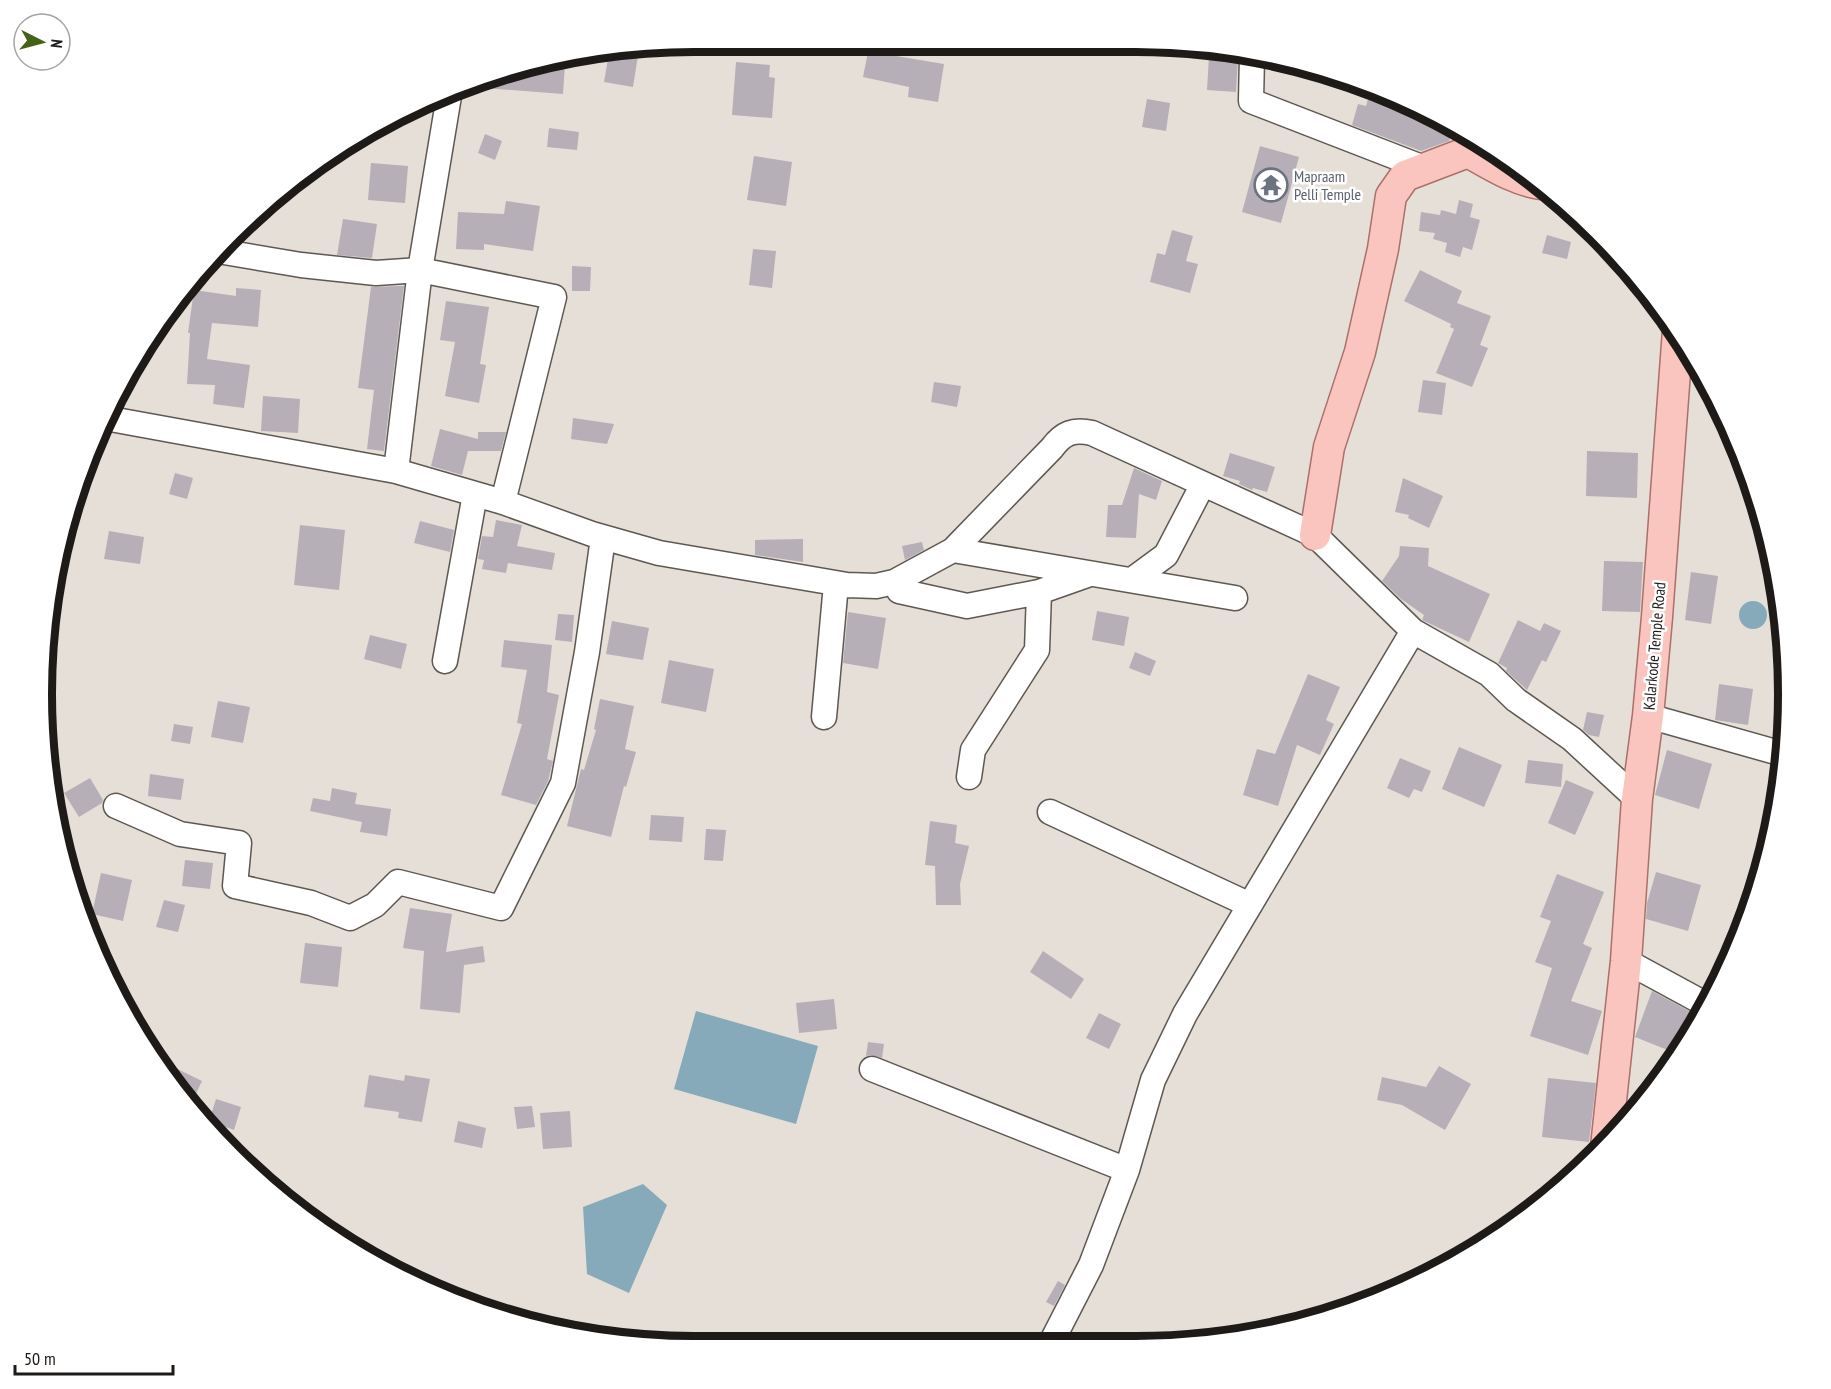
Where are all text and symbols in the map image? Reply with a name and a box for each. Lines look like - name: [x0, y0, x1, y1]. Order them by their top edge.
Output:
- north arrow: [12, 12, 72, 72]
- text: N: [47, 38, 67, 49]
- place label: Mapraam Pelli Temple: [1294, 166, 1361, 204]
- temple icon: Mapraam Pelli Temple: [1253, 167, 1289, 203]
- street label: Kalarkode Temple Road: [1638, 581, 1670, 711]
- scale bar: [15, 1338, 172, 1376]
- text: 50 m: [24, 1347, 56, 1370]

